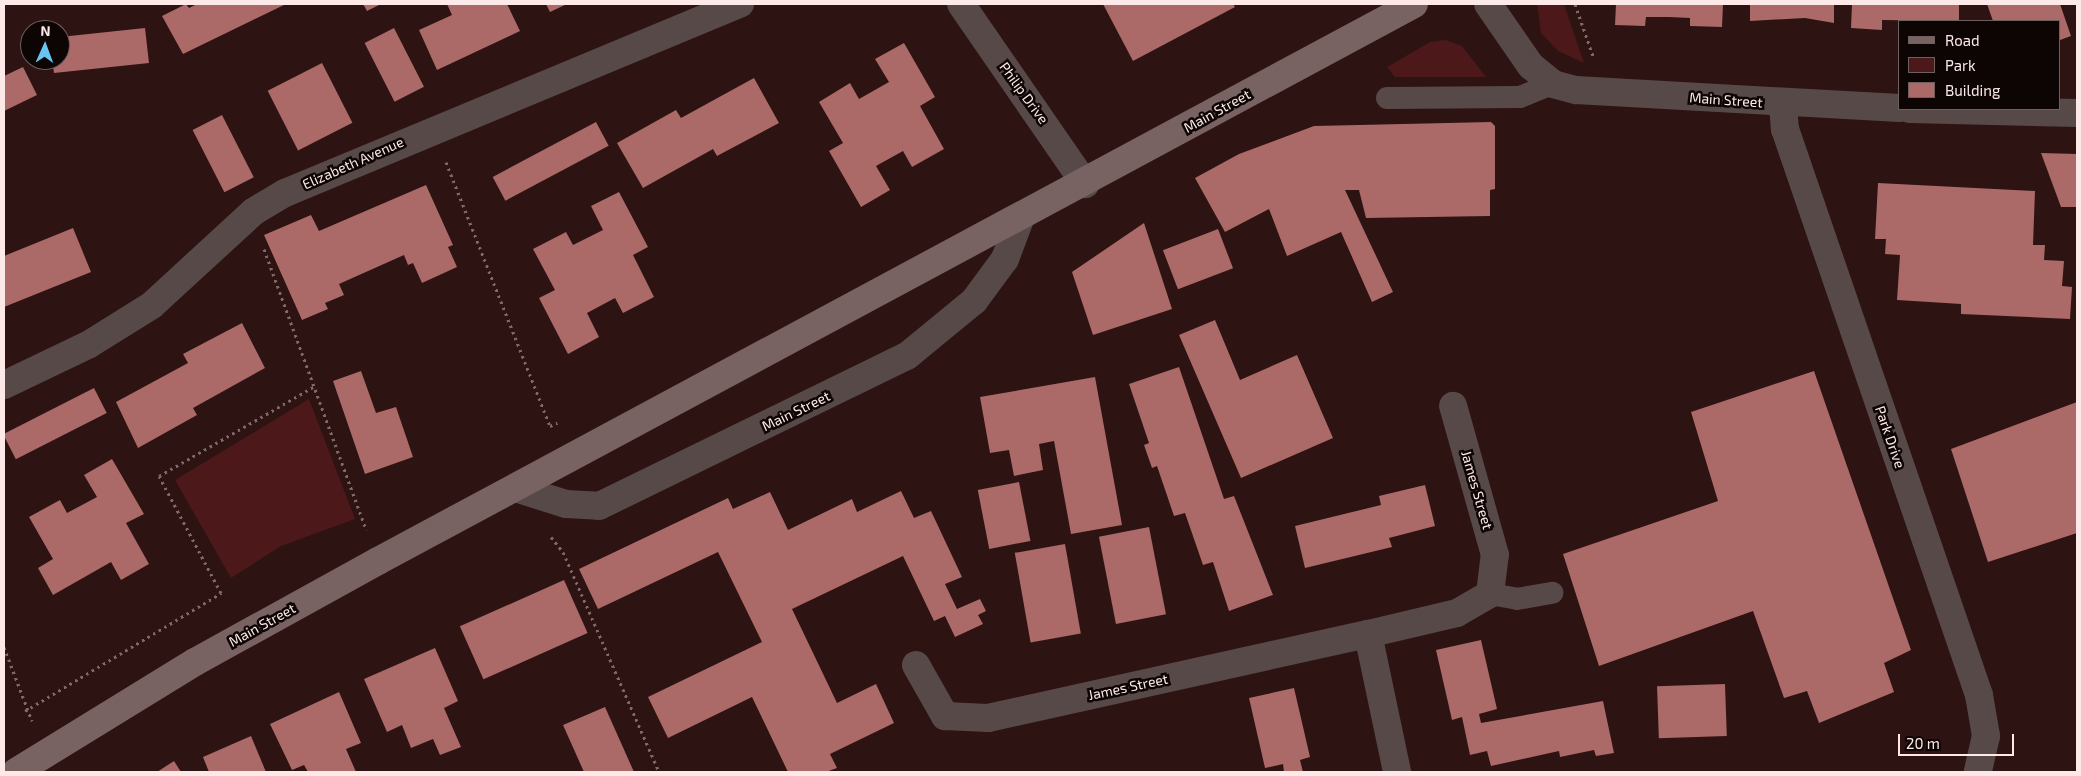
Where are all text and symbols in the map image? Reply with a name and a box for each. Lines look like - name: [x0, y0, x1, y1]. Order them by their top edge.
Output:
- north arrow: [20, 20, 70, 70]
- legend: [1898, 20, 2061, 110]
- text: N: [40, 22, 51, 39]
- text: Road: [1945, 31, 1980, 49]
- text: Park: [1945, 56, 1976, 74]
- street label: Philip Drive: [996, 59, 1052, 127]
- text: Building: [1945, 81, 2000, 99]
- street label: Main Street: [1181, 86, 1253, 136]
- street label: Main Street: [1689, 89, 1763, 111]
- street label: Elizabeth Avenue: [300, 133, 406, 193]
- street label: Main Street: [759, 387, 833, 435]
- street label: Park Drive: [1871, 404, 1909, 470]
- street label: James Street: [1458, 449, 1496, 531]
- street label: Main Street: [226, 600, 298, 650]
- street label: James Street: [1086, 670, 1170, 704]
- scale bar: [1901, 724, 2017, 756]
- text: 20 m: [1906, 734, 1940, 752]

